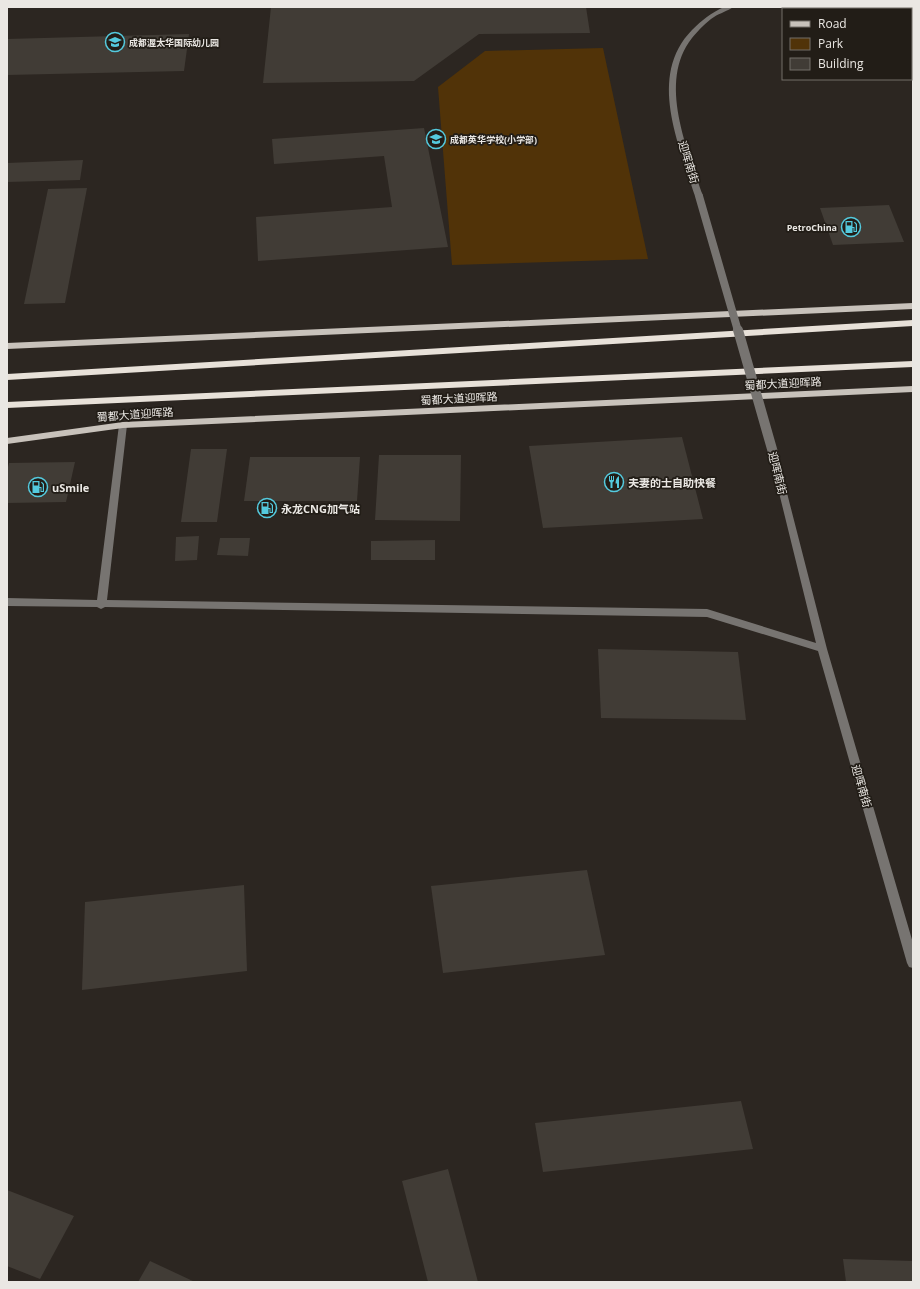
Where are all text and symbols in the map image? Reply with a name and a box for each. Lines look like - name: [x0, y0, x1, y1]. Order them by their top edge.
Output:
- legend: [782, 8, 912, 80]
- text: Road: [818, 15, 847, 32]
- school or university icon: 成都渥太华国际幼儿园: [104, 31, 126, 53]
- text: Park: [818, 35, 844, 52]
- place label: 成都渥太华国际幼儿园: [129, 36, 219, 49]
- text: Building: [818, 55, 864, 72]
- school or university icon: 成都英华学校(小学部): [425, 128, 447, 150]
- place label: 成都英华学校(小学部): [450, 133, 537, 146]
- street label: 迎晖南街: [675, 139, 703, 185]
- fuel station icon: PetroChina: [840, 216, 862, 238]
- place label: PetroChina: [787, 221, 837, 234]
- street label: 蜀都大道迎晖路: [744, 373, 822, 393]
- street label: 蜀都大道迎晖路: [420, 388, 498, 408]
- street label: 蜀都大道迎晖路: [96, 404, 174, 424]
- street label: 迎晖南街: [765, 450, 791, 496]
- restaurant icon: 夫妻的士自助快餐: [603, 471, 625, 493]
- place label: 夫妻的士自助快餐: [628, 475, 716, 490]
- fuel station icon: uSmile: [27, 476, 49, 498]
- place label: uSmile: [52, 480, 90, 495]
- fuel station icon: 永龙CNG加气站: [256, 497, 278, 519]
- place label: 永龙CNG加气站: [281, 501, 360, 516]
- street label: 迎晖南街: [849, 763, 875, 809]

